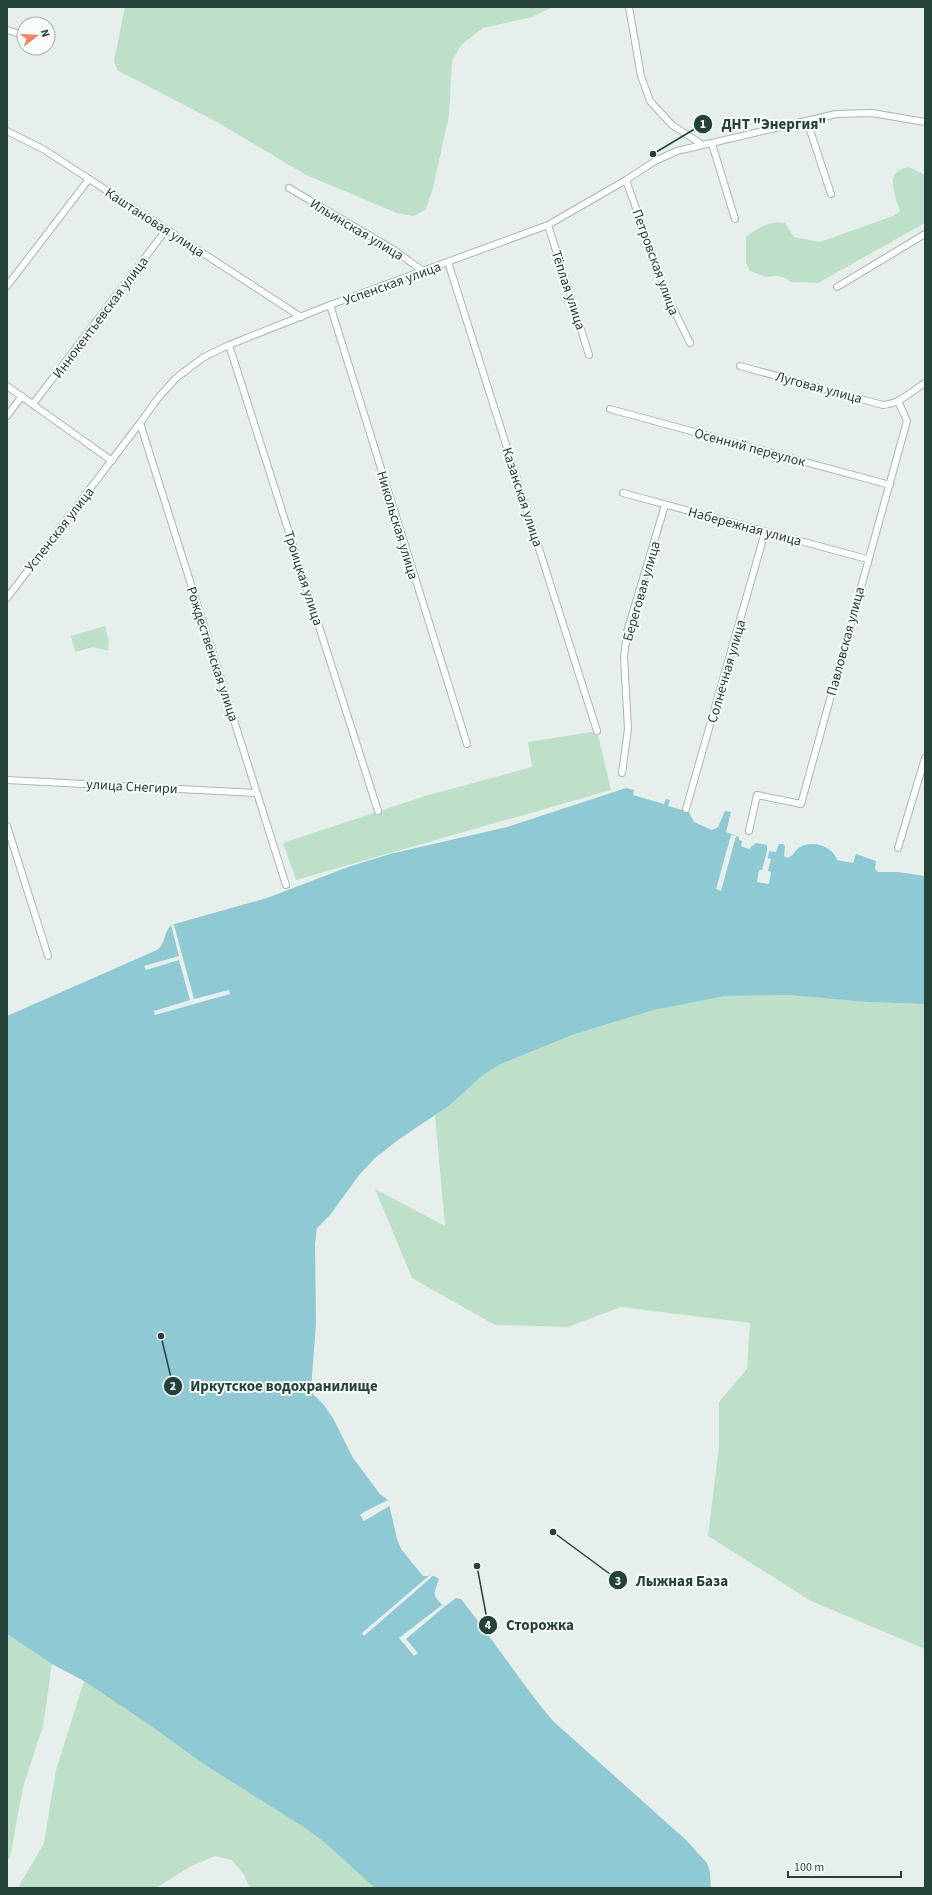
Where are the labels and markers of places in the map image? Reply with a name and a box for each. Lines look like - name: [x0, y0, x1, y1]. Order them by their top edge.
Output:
- callout: ДНТ "Энергия": [693, 111, 834, 138]
- callout: Иркутское водохранилище: [163, 1372, 386, 1399]
- callout: Лыжная База: [608, 1567, 736, 1594]
- callout: Сторожка: [478, 1611, 582, 1638]

